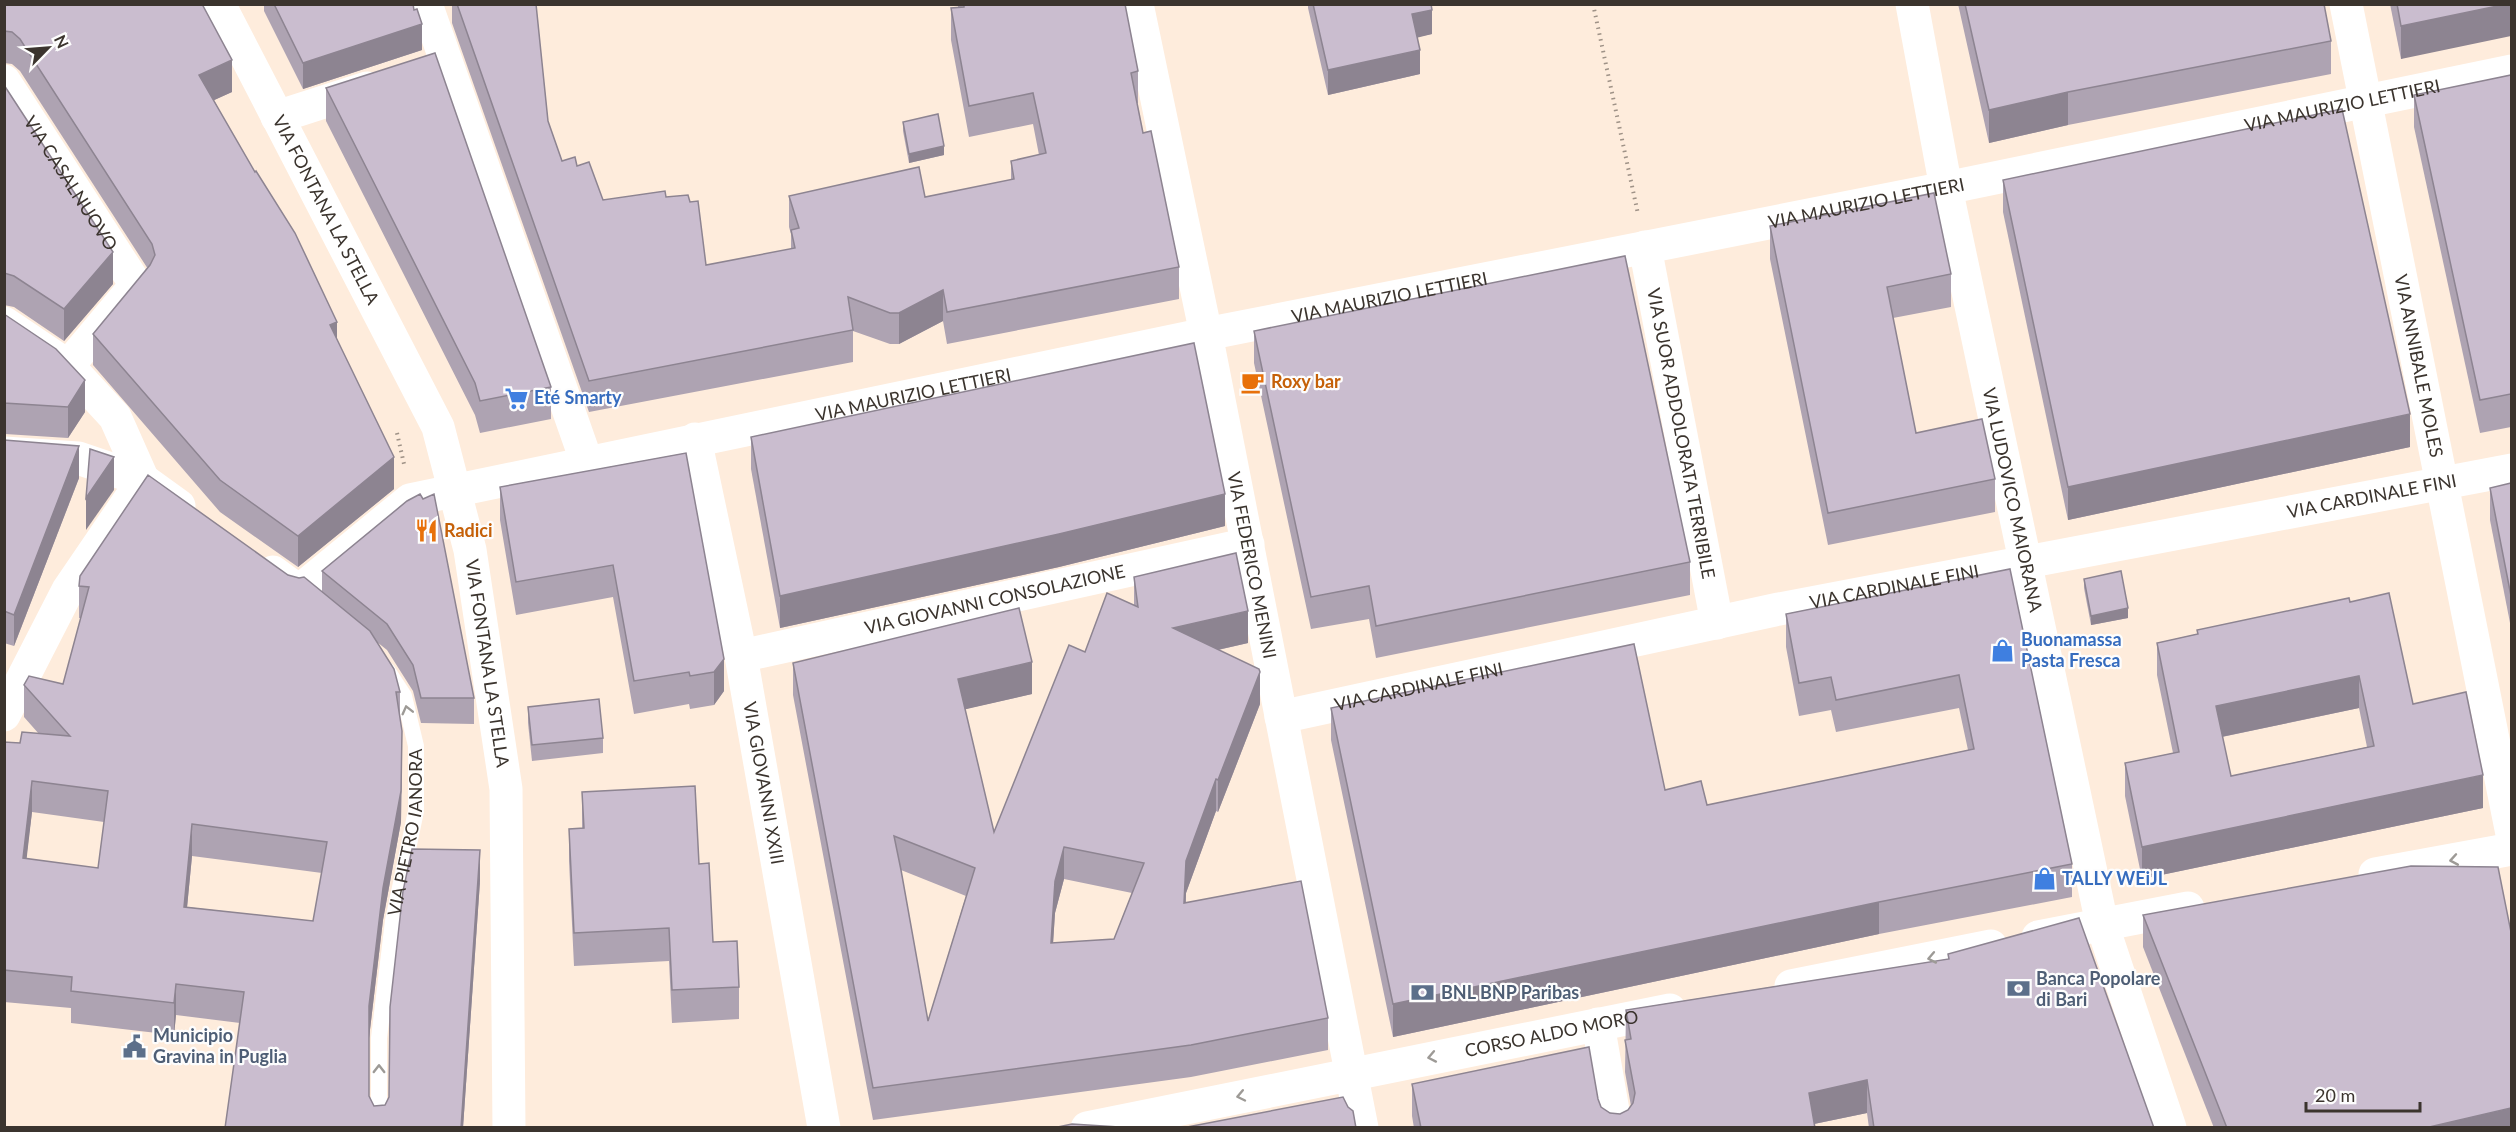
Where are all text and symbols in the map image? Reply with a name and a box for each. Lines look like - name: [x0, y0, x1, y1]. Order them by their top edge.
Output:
- north arrow: [18, 18, 78, 78]
- text: N: [51, 32, 73, 51]
- street label: VIA MAURIZIO LETTIERI: [2242, 74, 2442, 136]
- street label: VIA CASALNUOVO: [20, 111, 123, 254]
- street label: VIA FONTANA LA STELLA: [268, 111, 385, 309]
- street label: VIA MAURIZIO LETTIERI: [1766, 173, 1966, 233]
- street label: VIA MAURIZIO LETTIERI: [1290, 267, 1489, 327]
- street label: VIA ANNIBALE MOLES: [2390, 272, 2448, 459]
- street label: VIA SUOR ADDOLORATA TERRIBILE: [1643, 286, 1720, 581]
- street label: VIA MAURIZIO LETTIERI: [813, 363, 1013, 425]
- cafe icon: Roxy bar: [1240, 369, 1266, 395]
- place label: Roxy bar: [1271, 370, 1341, 392]
- supermarket icon: Eté Smarty: [503, 385, 529, 411]
- street label: VIA LUDOVICO MAIORANA: [1979, 385, 2048, 615]
- place label: Eté Smarty: [534, 386, 622, 408]
- street label: VIA CARDINALE FINI: [2285, 469, 2458, 522]
- street label: VIA FEDERICO MENINI: [1223, 470, 1282, 661]
- restaurant icon: Radici: [413, 518, 439, 544]
- place label: Radici: [444, 519, 493, 541]
- street label: VIA FONTANA LA STELLA: [462, 558, 515, 769]
- street label: VIA GIOVANNI CONSOLAZIONE: [862, 559, 1127, 638]
- street label: VIA CARDINALE FINI: [1808, 559, 1981, 613]
- place label: Buonamassa Pasta Fresca: [2021, 628, 2122, 671]
- shop icon: Buonamassa Pasta Fresca: [1990, 637, 2016, 663]
- street label: VIA CARDINALE FINI: [1332, 657, 1505, 715]
- street label: VIA GIOVANNI XXIII: [739, 700, 789, 866]
- one-way arrow: [402, 706, 415, 716]
- street label: VIA PIETRO IANORA: [382, 748, 426, 918]
- one-way arrow: [2449, 853, 2459, 865]
- shop icon: TALLY WEiJL: [2031, 866, 2057, 892]
- place label: TALLY WEiJL: [2062, 867, 2168, 889]
- one-way arrow: [1927, 951, 1937, 964]
- place label: Banca Popolare di Bari: [2036, 967, 2161, 1010]
- bank icon: Banca Popolare di Bari: [2005, 976, 2031, 1002]
- bank icon: BNL BNP Paribas: [1410, 980, 1436, 1006]
- place label: BNL BNP Paribas: [1441, 981, 1579, 1003]
- street label: CORSO ALDO MORO: [1463, 1005, 1640, 1061]
- place label: Municipio Gravina in Puglia: [153, 1024, 287, 1067]
- public building icon: Municipio Gravina in Puglia: [122, 1033, 148, 1059]
- one-way arrow: [1427, 1050, 1437, 1063]
- one-way arrow: [373, 1065, 385, 1074]
- scale bar: [2306, 1075, 2420, 1113]
- text: 20 m: [2315, 1084, 2355, 1106]
- one-way arrow: [1236, 1089, 1246, 1102]

